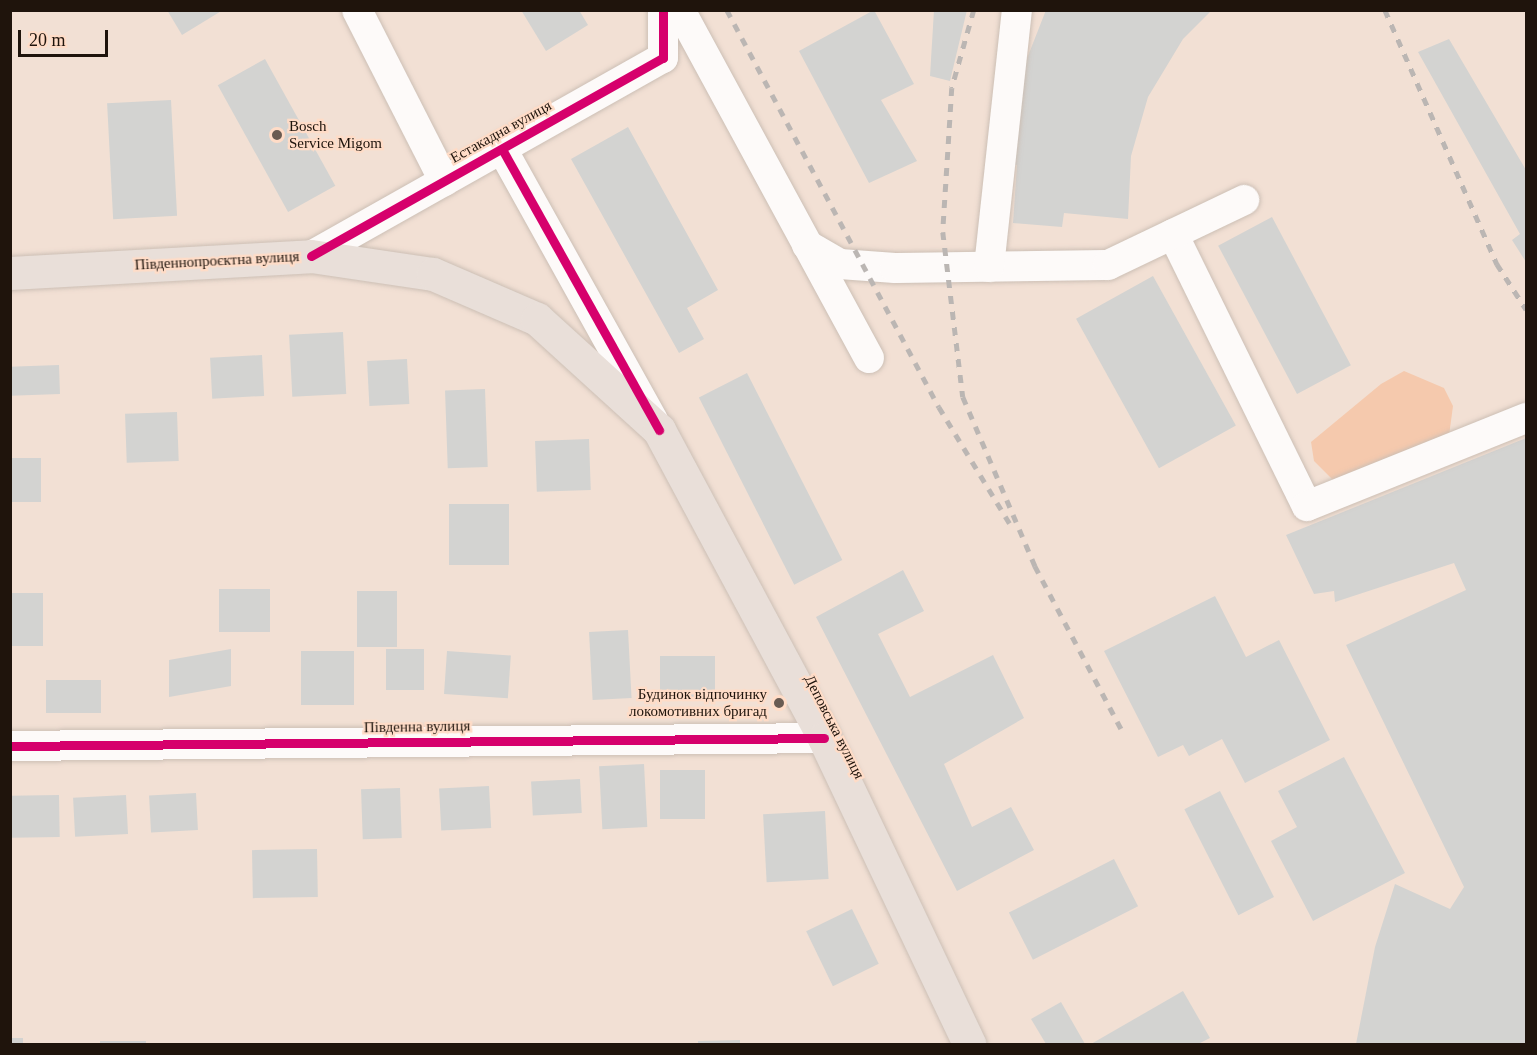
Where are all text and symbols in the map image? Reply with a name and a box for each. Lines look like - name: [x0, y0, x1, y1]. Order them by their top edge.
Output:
- scale bar: [21, 18, 111, 56]
- text: 20 m: [29, 30, 66, 50]
- street label: Естакадна вулиця: [447, 97, 555, 167]
- place label: Bosch Service Migom: [289, 117, 382, 152]
- marker: Bosch Service Migom: [270, 128, 284, 142]
- street label: Південнопроєктна вулиця: [134, 248, 300, 274]
- street label: Деповська вулиця: [800, 672, 868, 782]
- place label: Будинок відпочинку локомотивних бригад: [629, 685, 767, 720]
- marker: Будинок відпочинку локомотивних бригад: [772, 696, 786, 710]
- street label: Південна вулиця: [364, 717, 470, 737]

